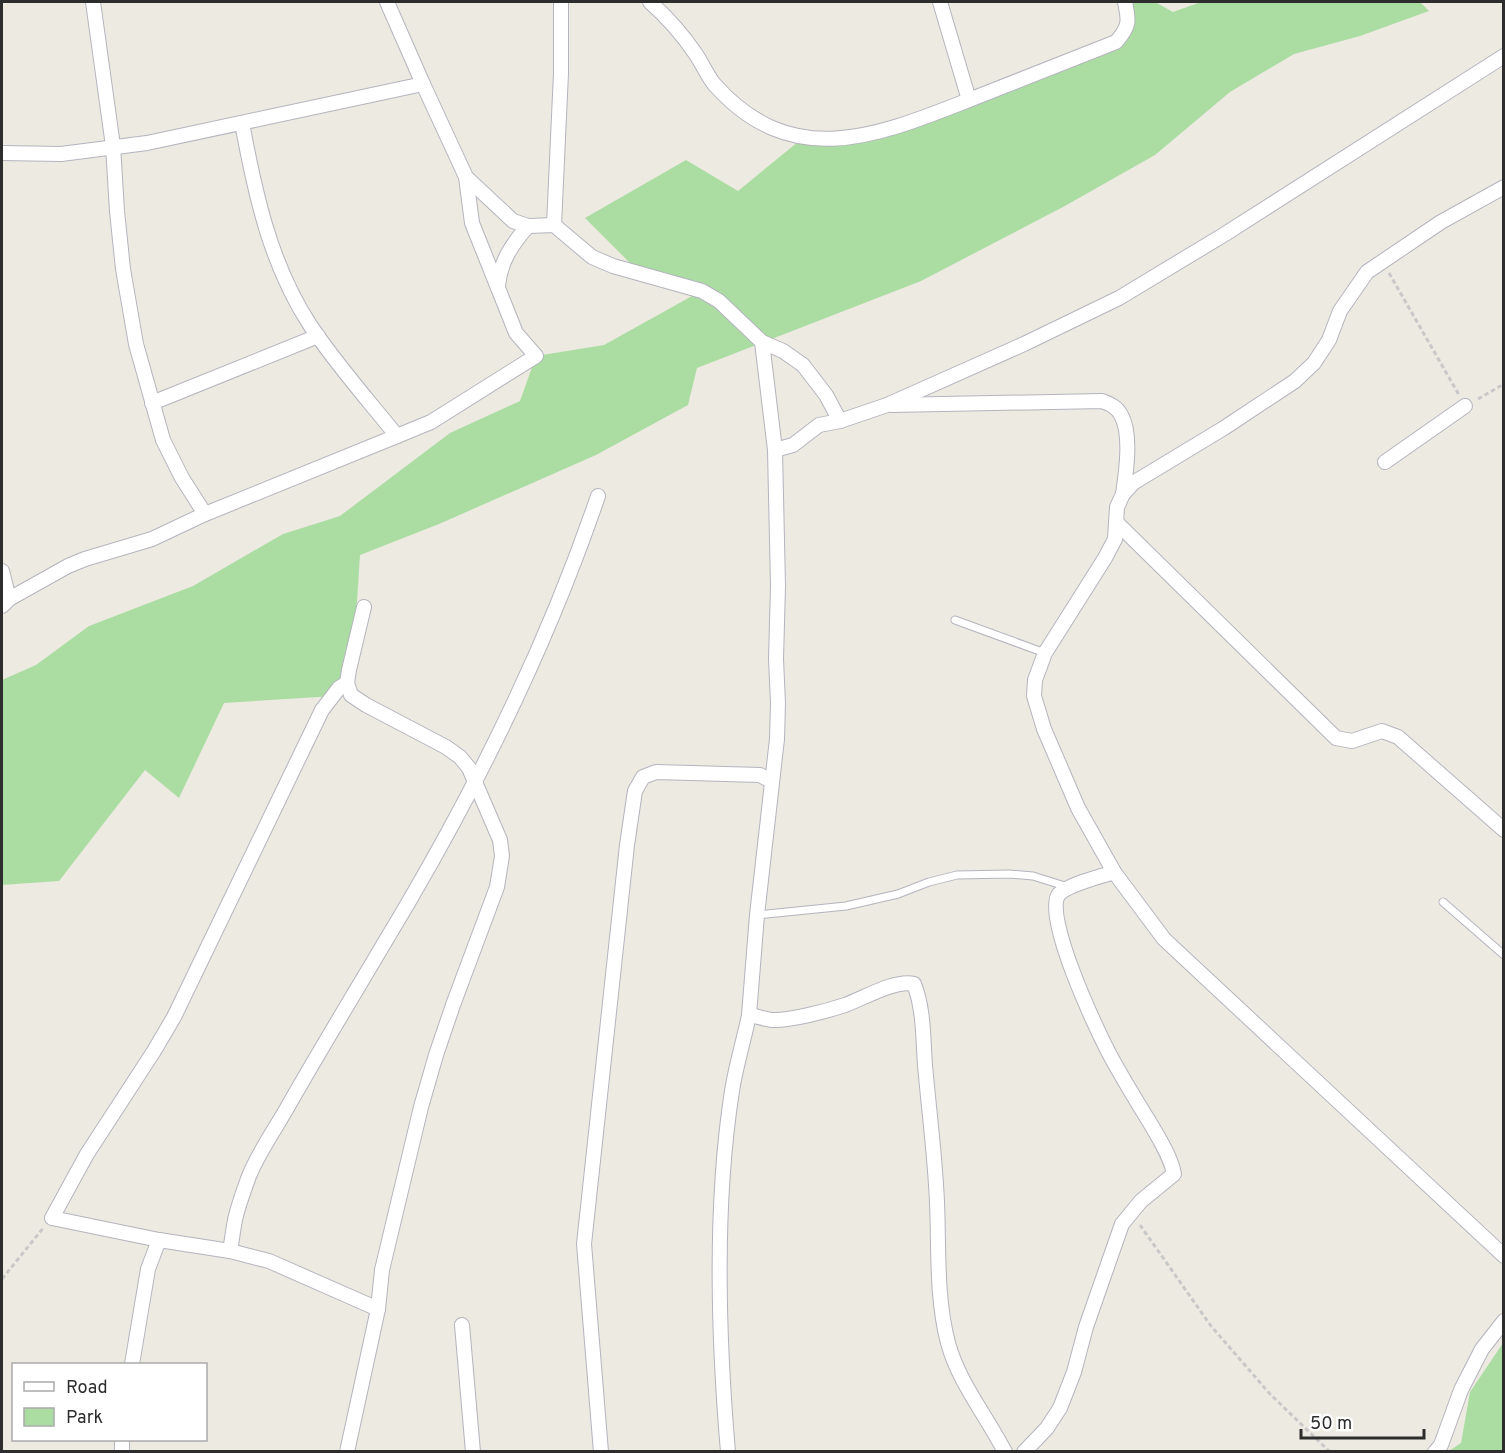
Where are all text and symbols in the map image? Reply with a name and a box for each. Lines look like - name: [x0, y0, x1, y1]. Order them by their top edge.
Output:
- legend: [12, 1363, 207, 1441]
- text: Road: [66, 1377, 108, 1400]
- scale bar: [1301, 1402, 1424, 1440]
- text: Park: [66, 1407, 103, 1430]
- text: 50 m: [1310, 1413, 1352, 1436]

